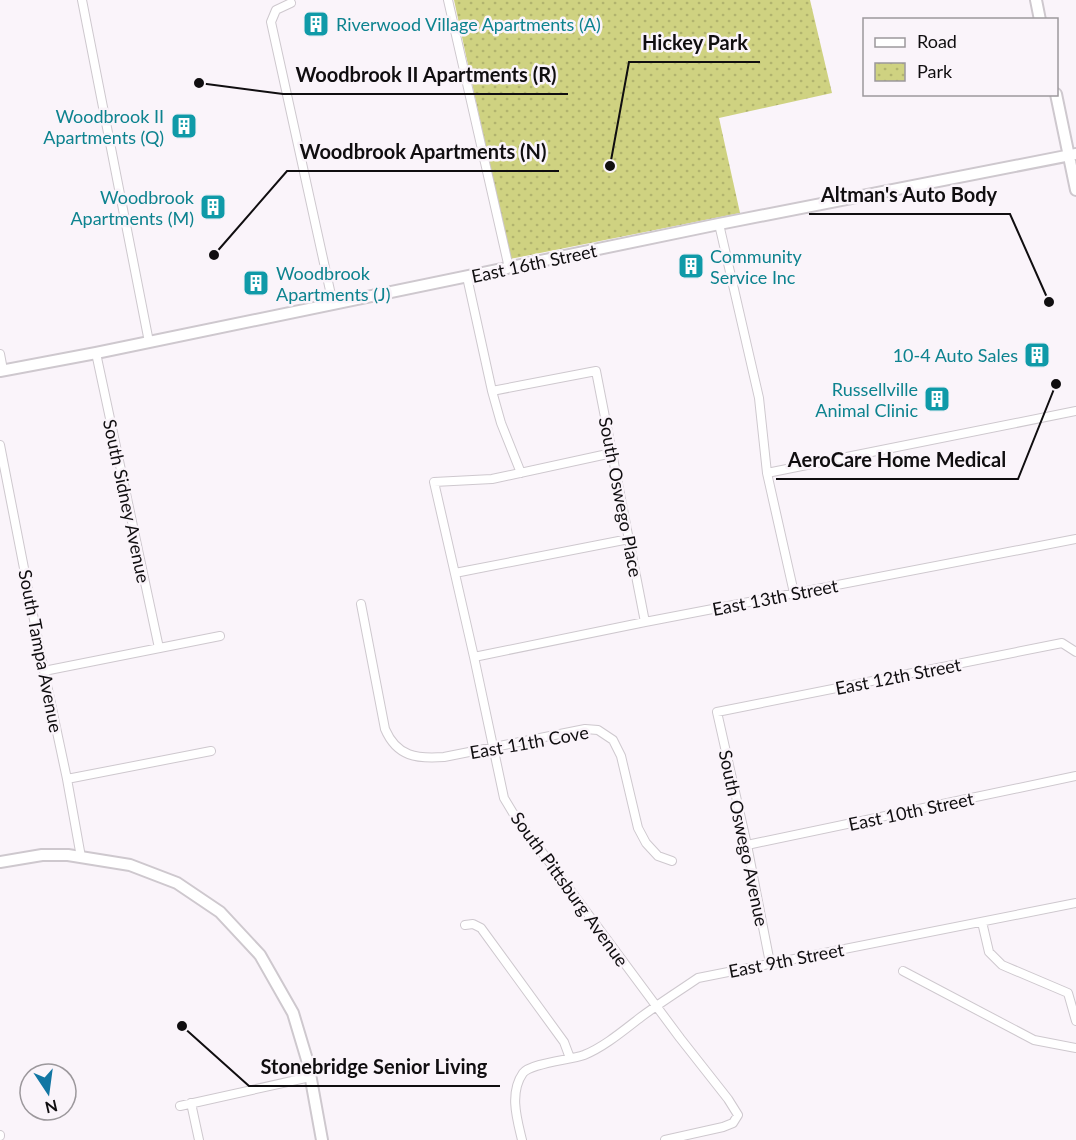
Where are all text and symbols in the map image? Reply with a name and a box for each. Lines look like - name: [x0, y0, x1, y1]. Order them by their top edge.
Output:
- building icon: Riverwood Village Apartments (A): [301, 9, 331, 39]
- place label: Riverwood Village Apartments (A): [336, 13, 601, 35]
- legend: [863, 18, 1058, 96]
- callout: Hickey Park: [629, 24, 760, 62]
- text: Hickey Park: [642, 30, 748, 54]
- text: Road: [917, 30, 957, 52]
- callout: Woodbrook II Apartments (R): [283, 56, 568, 94]
- text: Park: [917, 60, 953, 82]
- text: Woodbrook II Apartments (R): [295, 62, 557, 86]
- place label: Woodbrook II Apartments (Q): [43, 105, 164, 148]
- building icon: Woodbrook II Apartments (Q): [169, 111, 199, 141]
- callout: Woodbrook Apartments (N): [287, 133, 559, 171]
- text: Woodbrook Apartments (N): [300, 139, 546, 163]
- callout: Altman's Auto Body: [809, 176, 1010, 214]
- text: Altman's Auto Body: [820, 182, 998, 206]
- place label: Woodbrook Apartments (M): [70, 186, 195, 229]
- building icon: Woodbrook Apartments (M): [198, 192, 228, 222]
- street label: East 16th Street: [469, 239, 599, 287]
- place label: Community Service Inc: [710, 245, 803, 288]
- building icon: Community Service Inc: [676, 251, 706, 281]
- place label: Woodbrook Apartments (J): [276, 262, 391, 305]
- building icon: Woodbrook Apartments (J): [241, 268, 271, 298]
- building icon: 10-4 Auto Sales: [1022, 340, 1052, 370]
- place label: 10-4 Auto Sales: [893, 344, 1018, 366]
- place label: Russellville Animal Clinic: [815, 378, 918, 421]
- building icon: Russellville Animal Clinic: [922, 384, 952, 414]
- street label: South Oswego Place: [595, 415, 647, 579]
- street label: South Sidney Avenue: [99, 417, 155, 585]
- callout: AeroCare Home Medical: [776, 441, 1018, 479]
- text: AeroCare Home Medical: [787, 447, 1006, 471]
- street label: South Tampa Avenue: [14, 568, 68, 734]
- street label: East 13th Street: [710, 574, 840, 620]
- street label: East 12th Street: [833, 653, 963, 699]
- street label: East 11th Cove: [468, 721, 590, 763]
- street label: South Oswego Avenue: [715, 748, 773, 928]
- street label: East 10th Street: [846, 787, 976, 835]
- street label: South Pittsburg Avenue: [507, 807, 633, 971]
- street label: East 9th Street: [726, 938, 846, 982]
- callout: Stonebridge Senior Living: [249, 1048, 500, 1086]
- text: Stonebridge Senior Living: [261, 1054, 488, 1078]
- north arrow: [18, 1062, 78, 1122]
- text: N: [43, 1096, 60, 1118]

